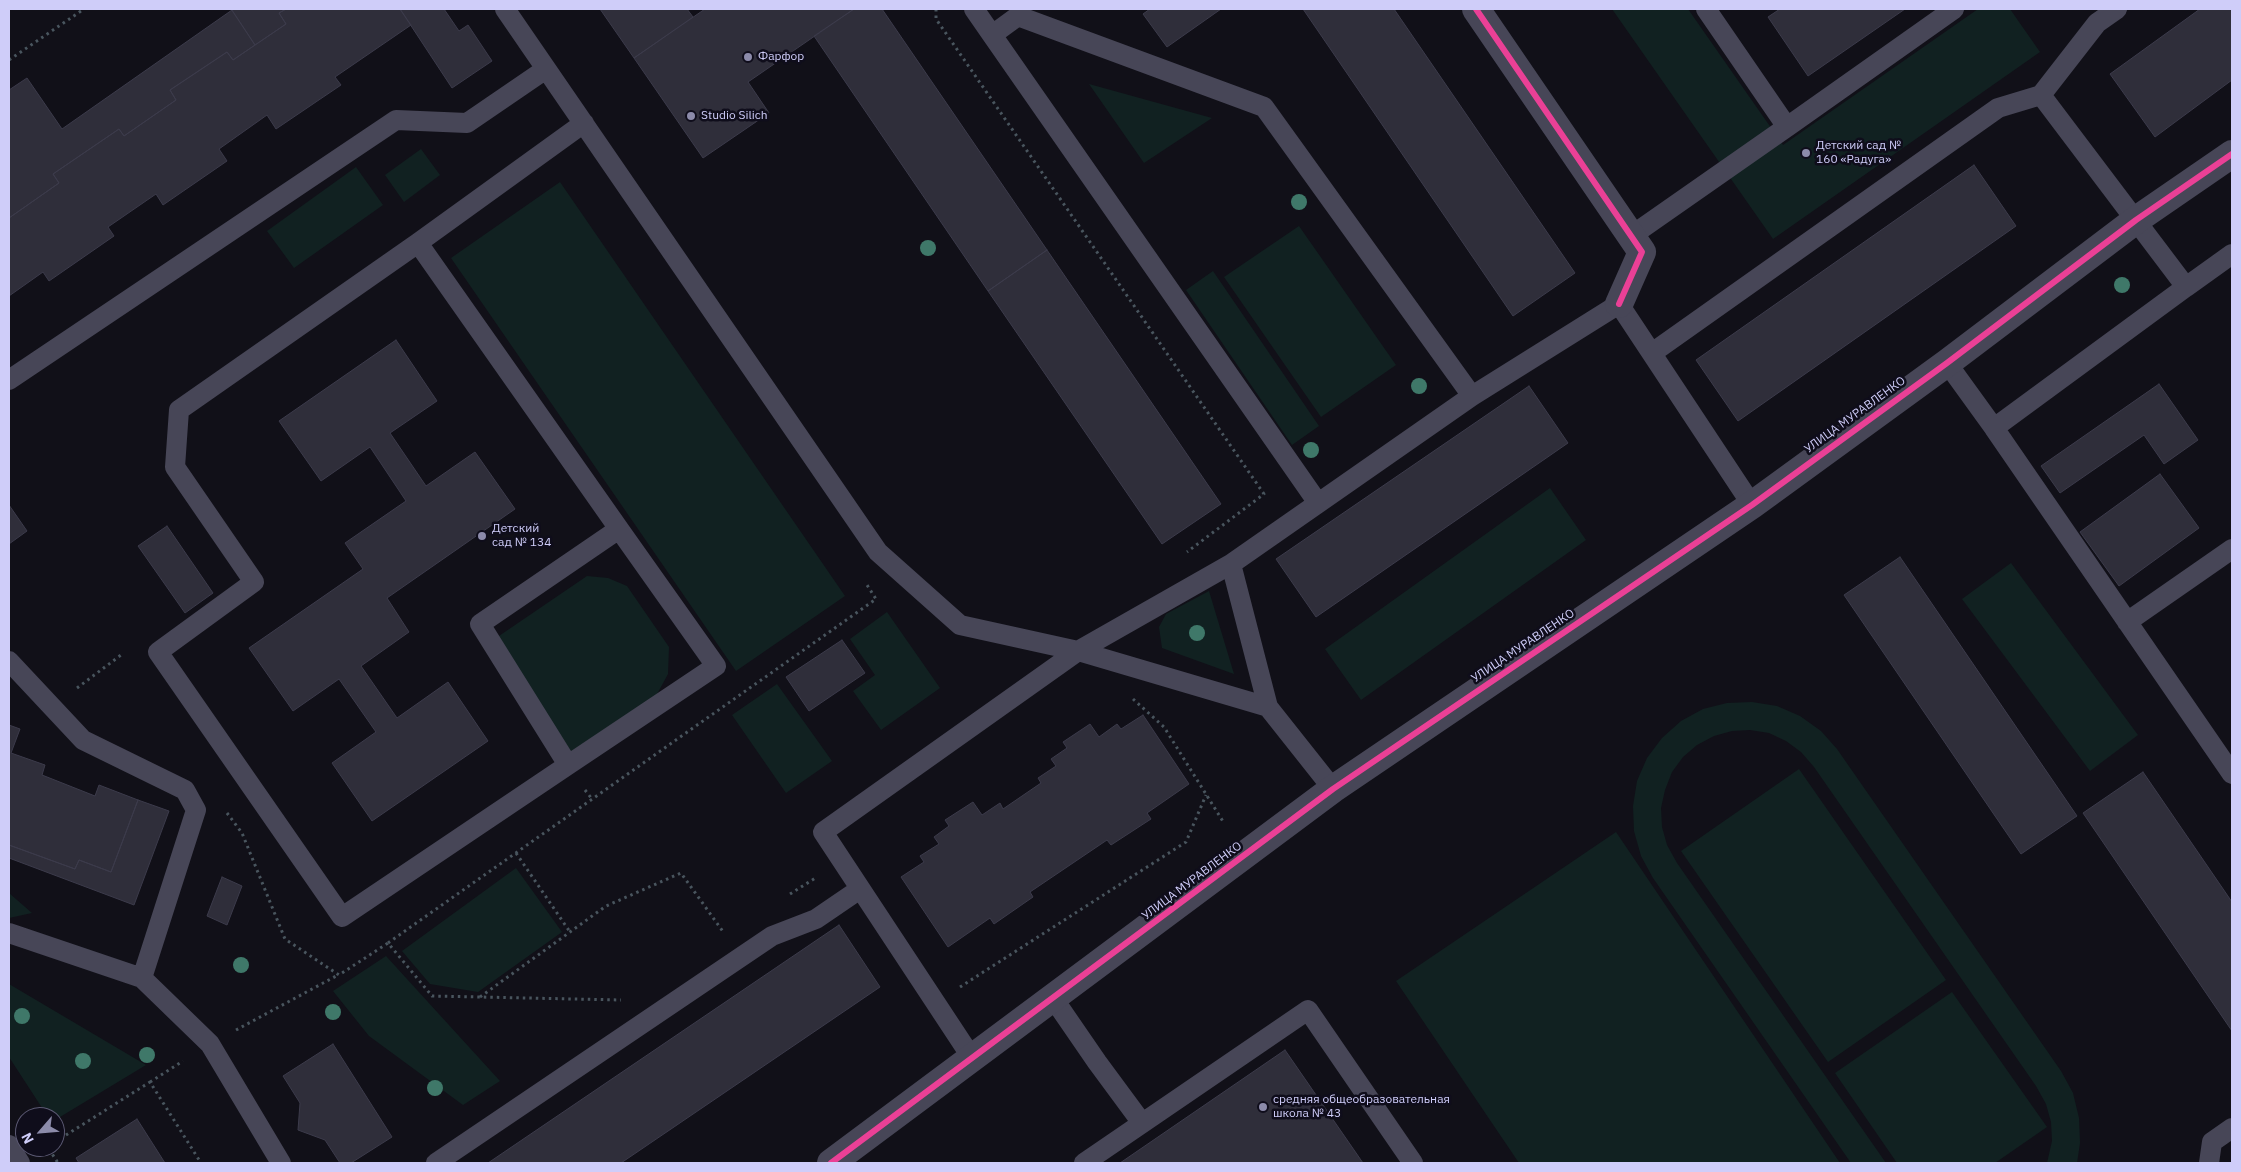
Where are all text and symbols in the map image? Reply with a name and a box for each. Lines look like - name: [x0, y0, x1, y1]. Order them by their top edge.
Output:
- place label: Фарфор: [758, 50, 804, 64]
- marker: Фарфор: [742, 51, 754, 63]
- place label: Studio Silich: [701, 109, 768, 123]
- marker: Studio Silich: [685, 110, 697, 122]
- place label: Детский сад № 160 «Радуга»: [1816, 139, 1901, 167]
- marker: Детский сад № 160 «Радуга»: [1800, 147, 1812, 159]
- street label: УЛИЦА МУРАВЛЕНКО: [1802, 374, 1908, 456]
- place label: Детский сад № 134: [492, 522, 551, 550]
- marker: Детский сад № 134: [476, 530, 488, 542]
- street label: УЛИЦА МУРАВЛЕНКО: [1469, 606, 1577, 686]
- street label: УЛИЦА МУРАВЛЕНКО: [1139, 839, 1245, 923]
- place label: средняя общеобразовательная школа № 43: [1273, 1093, 1450, 1121]
- marker: средняя общеобразовательная школа № 43: [1257, 1101, 1269, 1113]
- north arrow: [15, 1107, 65, 1157]
- text: N: [17, 1130, 38, 1147]

